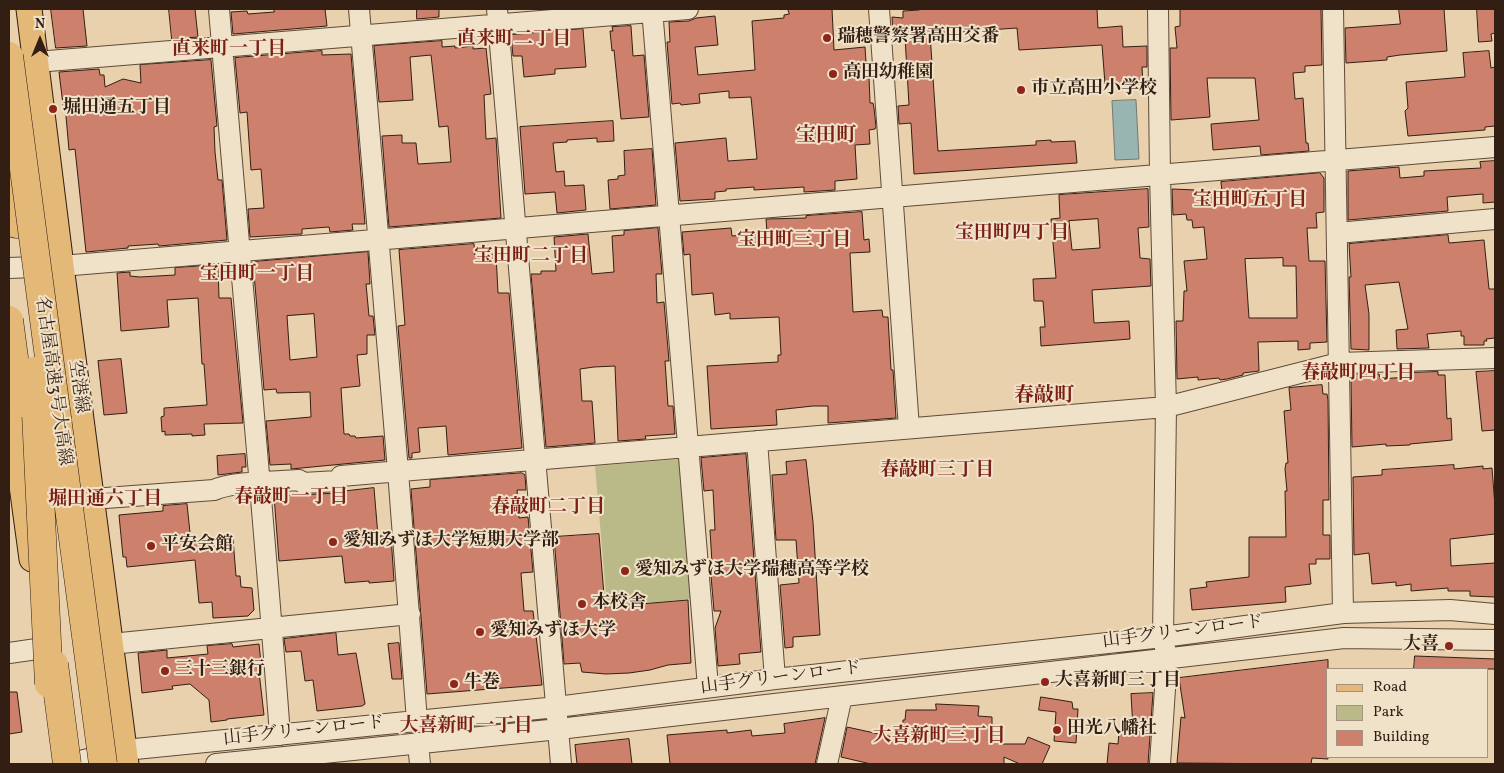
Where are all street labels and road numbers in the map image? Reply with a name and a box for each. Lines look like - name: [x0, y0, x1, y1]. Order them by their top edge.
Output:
- street label: 名古屋高速3号大高線: [29, 295, 75, 467]
- street label: 空港線: [63, 359, 91, 415]
- street label: 山手グリーンロード: [1101, 612, 1265, 654]
- street label: 山手グリーンロード: [699, 658, 863, 700]
- street label: 山手グリーンロード: [222, 713, 386, 751]

